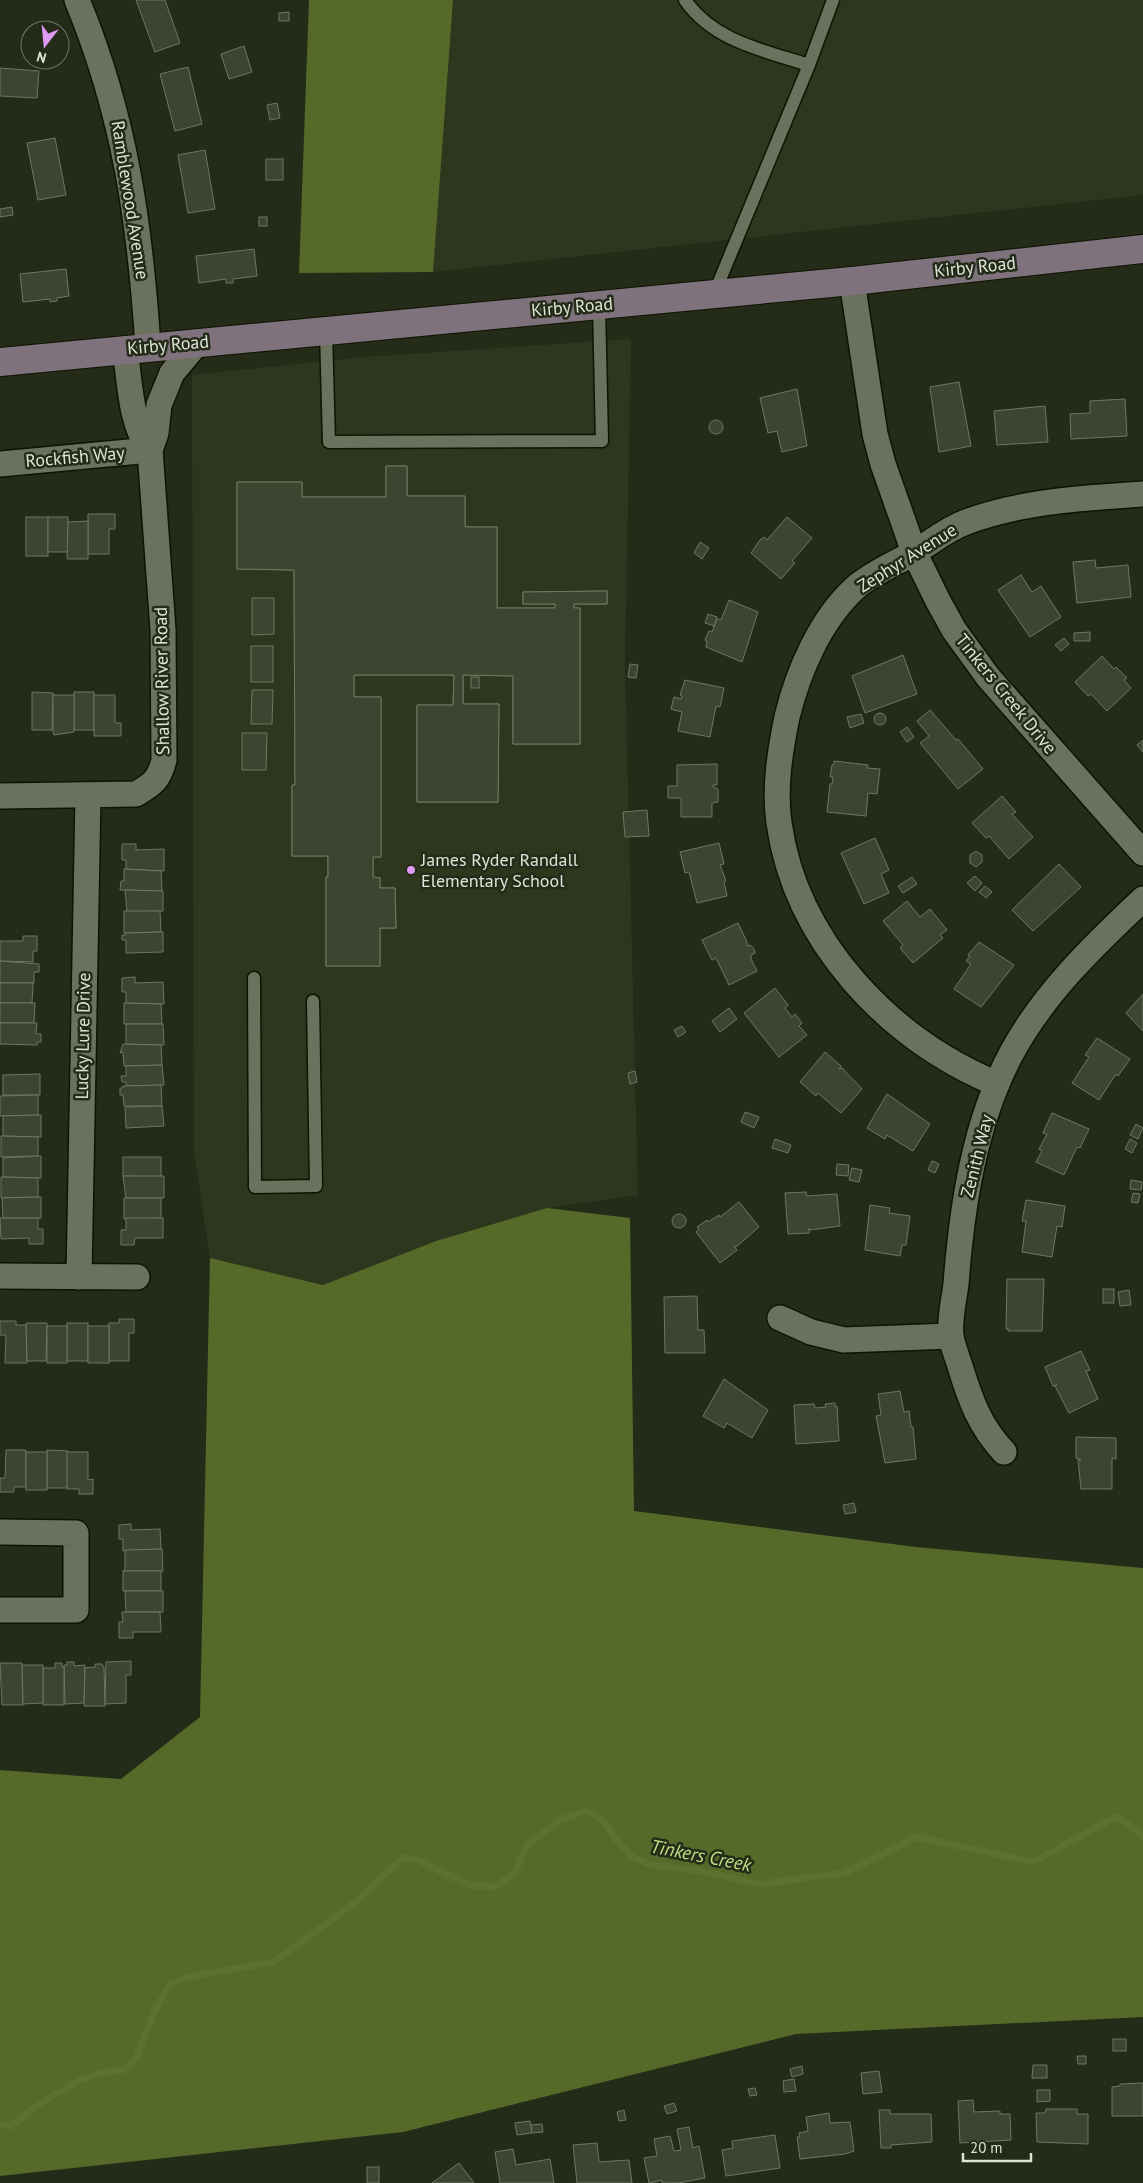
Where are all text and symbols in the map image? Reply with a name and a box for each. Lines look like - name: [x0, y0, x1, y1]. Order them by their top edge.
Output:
- north arrow: [20, 20, 70, 70]
- text: N: [35, 48, 48, 67]
- street label: Ramblewood Avenue: [107, 119, 154, 281]
- street label: Kirby Road: [933, 251, 1017, 282]
- street label: Kirby Road: [530, 291, 614, 322]
- street label: Kirby Road: [126, 329, 210, 360]
- street label: Rockfish Way: [24, 441, 126, 472]
- street label: Zephyr Avenue: [853, 518, 961, 597]
- street label: Shallow River Road: [149, 607, 174, 755]
- street label: Tinkers Creek Drive: [951, 629, 1062, 758]
- place label: James Ryder Randall Elementary School: [420, 848, 579, 892]
- marker: James Ryder Randall Elementary School: [405, 864, 417, 876]
- street label: Lucky Lure Drive: [70, 972, 95, 1100]
- street label: Zenith Way: [955, 1111, 998, 1200]
- water label: Tinkers Creek: [649, 1833, 755, 1877]
- scale bar: [963, 2130, 1030, 2162]
- text: 20 m: [970, 2138, 1003, 2157]

